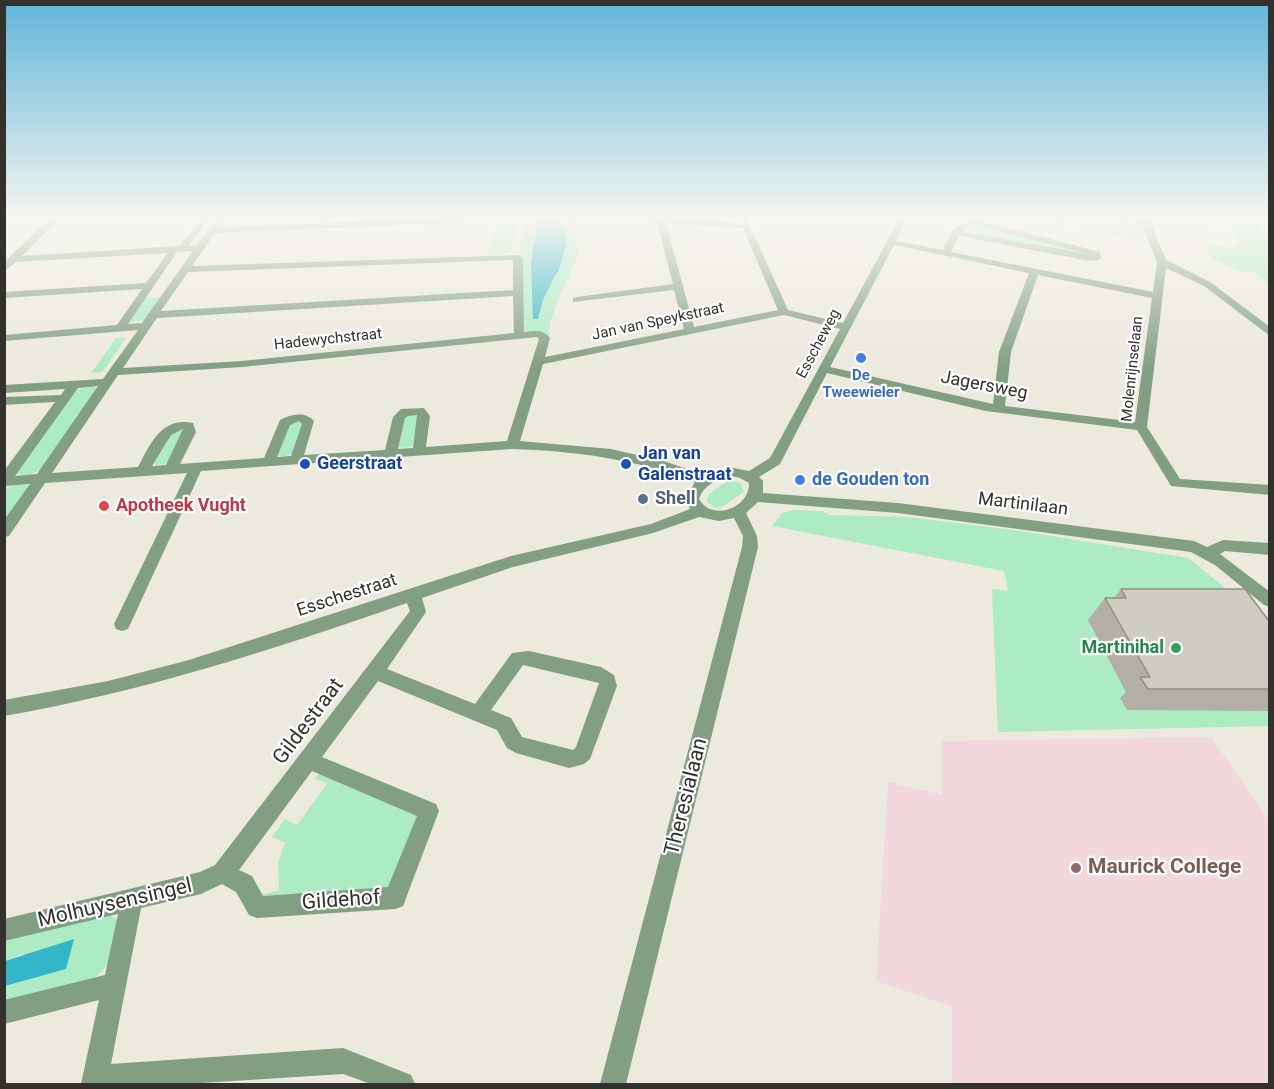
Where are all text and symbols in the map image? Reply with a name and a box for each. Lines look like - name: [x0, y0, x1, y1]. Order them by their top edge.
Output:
- street label: Jan van Speykstraat: [590, 299, 726, 345]
- street label: Esscheweg: [793, 306, 845, 382]
- street label: Molenrijnselaan: [1119, 315, 1147, 423]
- street label: Hadewychstraat: [273, 325, 383, 355]
- marker: De Tweewieler: [854, 351, 868, 365]
- place label: De Tweewieler: [823, 367, 899, 402]
- street label: Jagersweg: [939, 367, 1029, 405]
- place label: Jan van Galenstraat: [638, 443, 731, 486]
- place label: Geerstraat: [317, 453, 402, 475]
- marker: Geerstraat: [298, 457, 312, 471]
- marker: Jan van Galenstraat: [619, 457, 633, 471]
- place label: de Gouden ton: [812, 469, 929, 491]
- marker: de Gouden ton: [793, 473, 807, 487]
- place label: Shell: [655, 488, 695, 510]
- street label: Martinilaan: [977, 489, 1069, 521]
- marker: Shell: [636, 492, 650, 506]
- place label: Apotheek Vught: [116, 495, 246, 517]
- marker: Apotheek Vught: [97, 499, 111, 513]
- street label: Esschestraat: [294, 570, 400, 622]
- place label: Martinihal: [1081, 637, 1164, 659]
- marker: Martinihal: [1169, 641, 1183, 655]
- street label: Gildestraat: [268, 674, 350, 770]
- street label: Theresialaan: [660, 736, 714, 858]
- place label: Maurick College: [1088, 855, 1241, 881]
- marker: Maurick College: [1069, 861, 1083, 875]
- street label: Molhuysensingel: [35, 874, 195, 934]
- street label: Gildehof: [301, 886, 381, 916]

